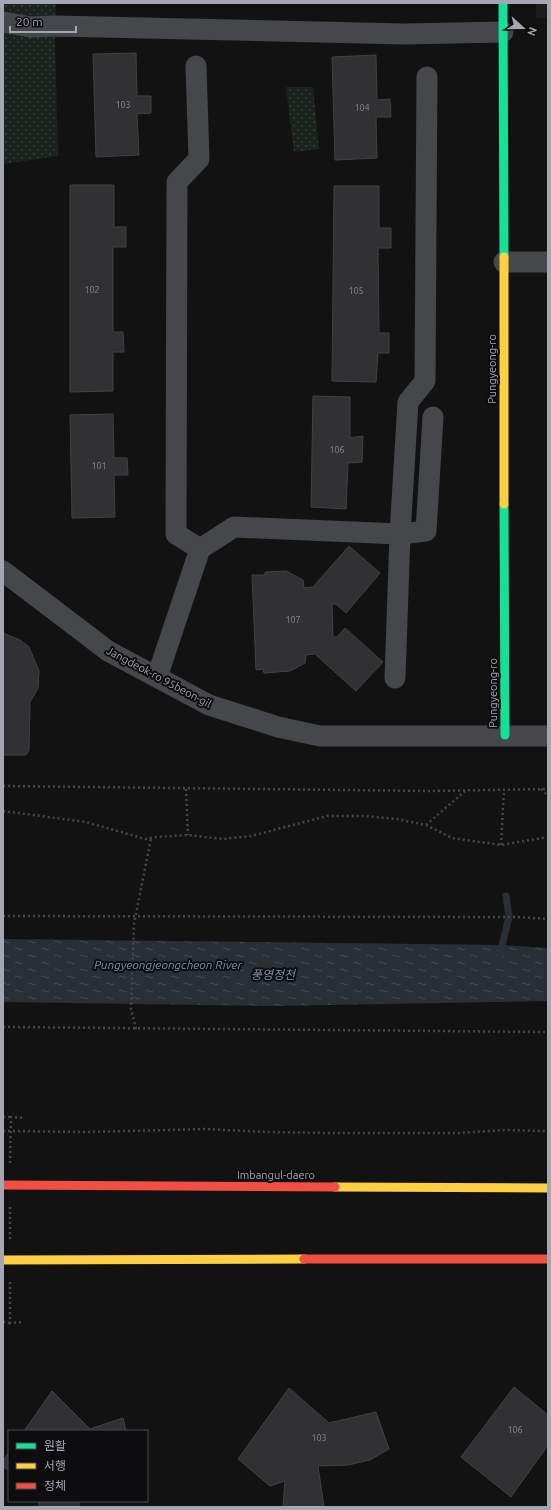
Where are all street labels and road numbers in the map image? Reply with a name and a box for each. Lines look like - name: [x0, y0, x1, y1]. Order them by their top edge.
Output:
- street label: Pungyeong-ro: [486, 334, 498, 404]
- street label: Jangdeok-ro 95beon-gil: [105, 644, 214, 710]
- street label: Pungyeong-ro: [487, 658, 499, 728]
- street label: Imbangul-daero: [237, 1169, 315, 1181]

